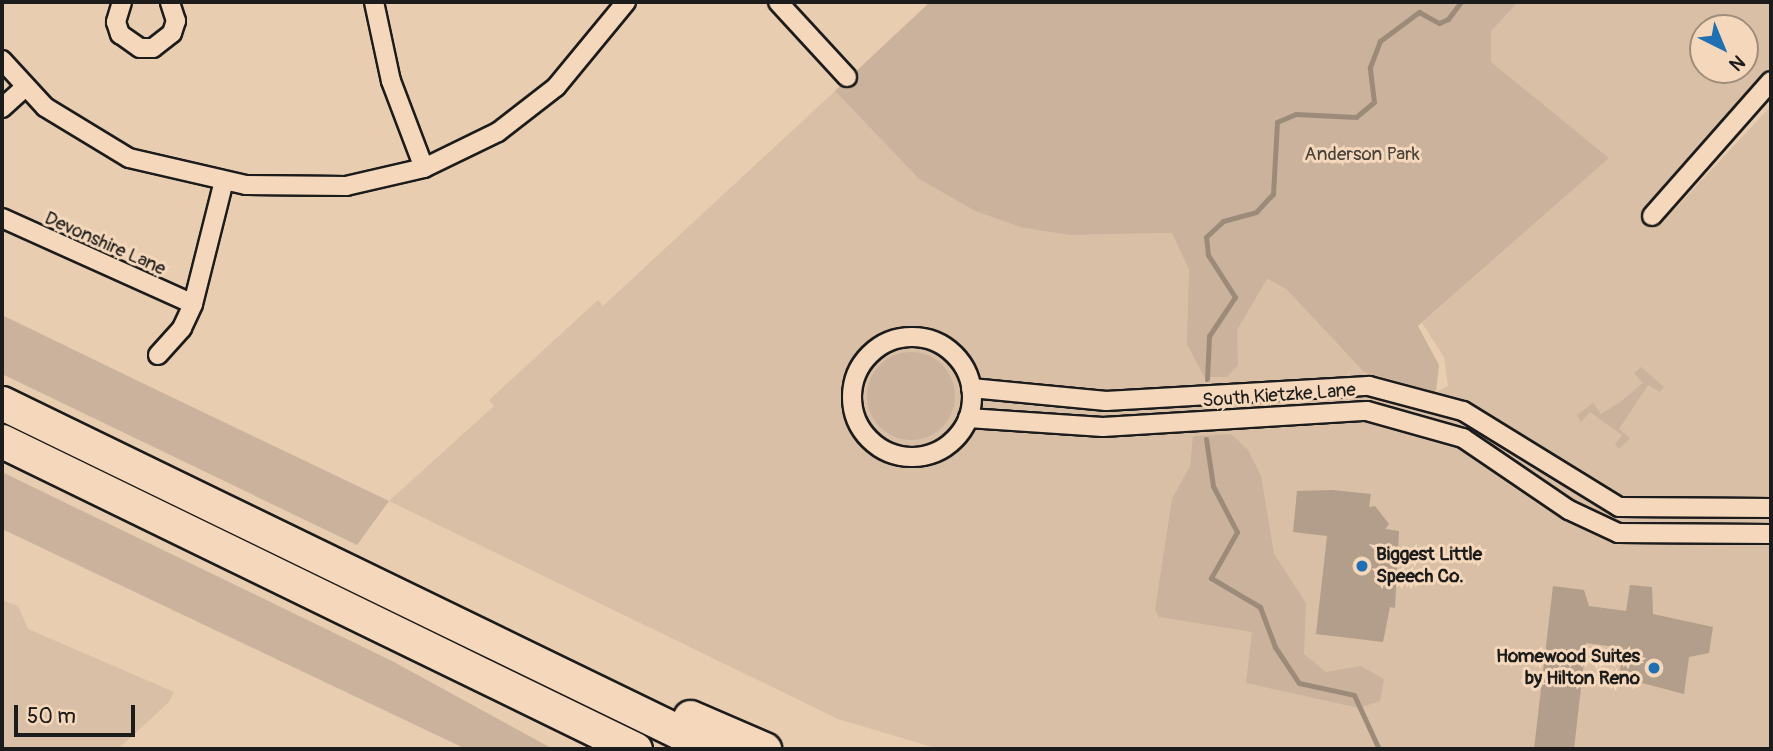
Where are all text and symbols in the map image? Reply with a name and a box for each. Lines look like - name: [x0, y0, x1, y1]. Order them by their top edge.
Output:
- north arrow: [1689, 14, 1759, 84]
- text: N: [1724, 50, 1750, 76]
- park label: Anderson Park: [1304, 144, 1420, 166]
- street label: Devonshire Lane: [41, 207, 169, 281]
- street label: South Kietzke Lane: [1201, 379, 1357, 413]
- place label: Biggest Little Speech Co.: [1376, 544, 1482, 588]
- marker: Biggest Little Speech Co.: [1354, 558, 1370, 574]
- place label: Homewood Suites by Hilton Reno: [1496, 646, 1640, 690]
- marker: Homewood Suites by Hilton Reno: [1646, 660, 1662, 676]
- scale bar: [18, 692, 138, 736]
- text: 50 m: [27, 703, 76, 730]

